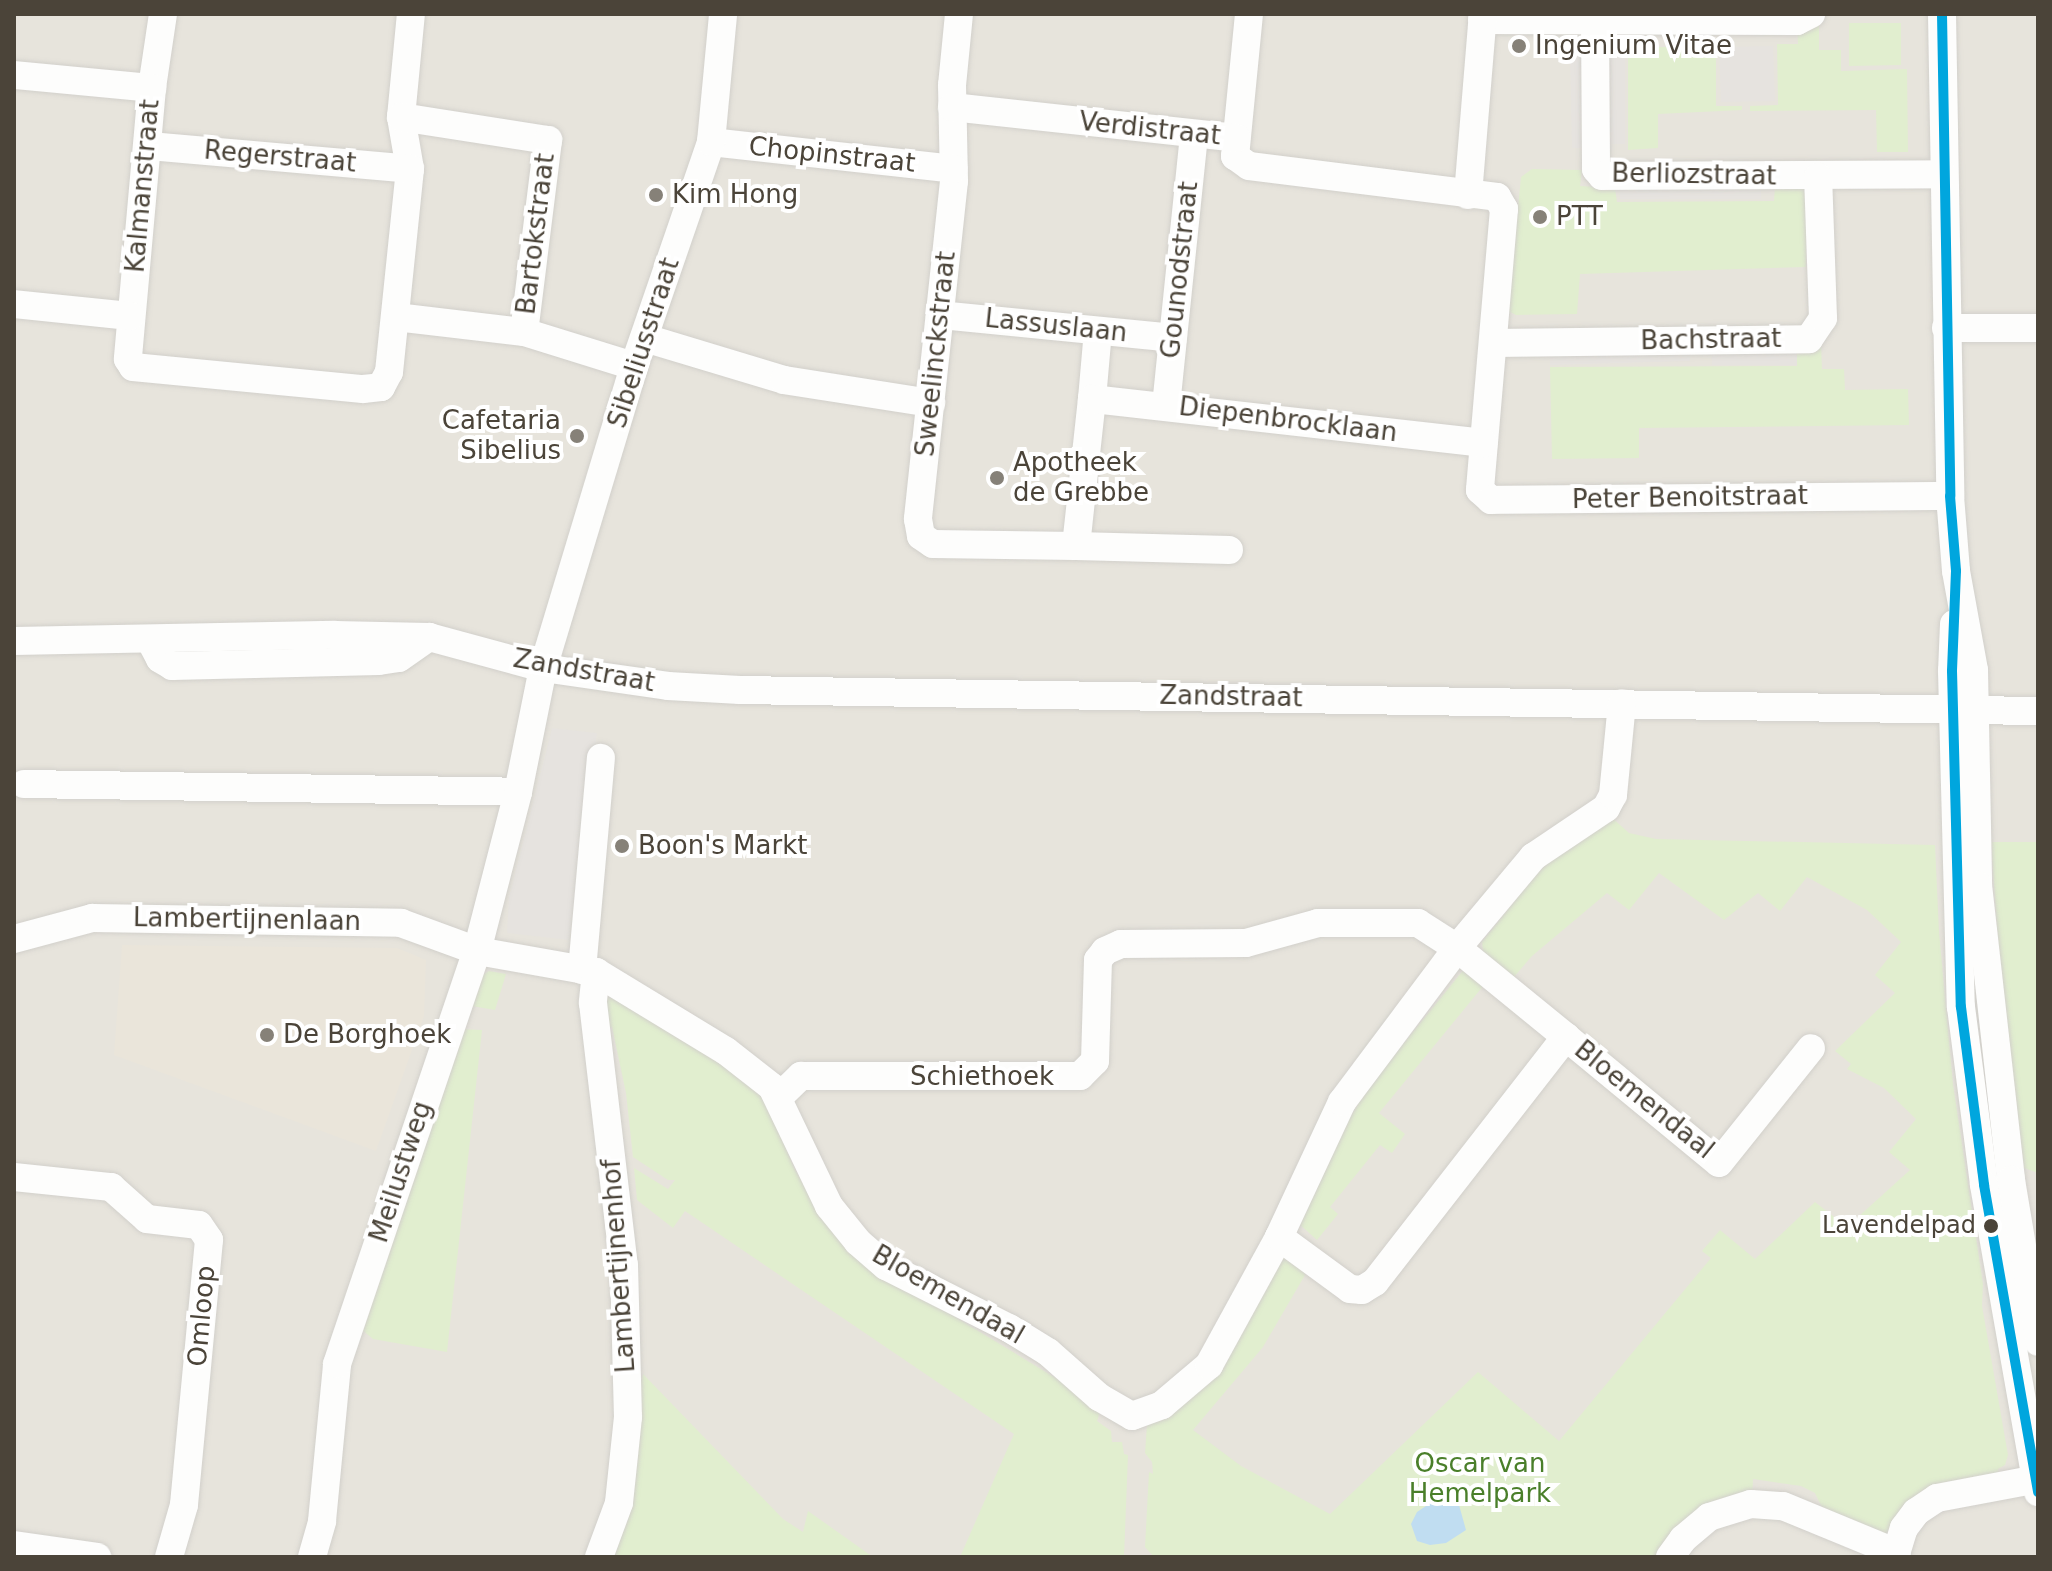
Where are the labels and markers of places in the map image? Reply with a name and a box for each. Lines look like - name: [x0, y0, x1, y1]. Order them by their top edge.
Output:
- place label: Ingenium Vitae: [1535, 30, 1732, 62]
- marker: Ingenium Vitae: [1510, 37, 1528, 55]
- place label: Kim Hong: [672, 179, 798, 211]
- marker: Kim Hong: [647, 186, 665, 204]
- place label: PTT: [1556, 201, 1603, 233]
- marker: PTT: [1531, 208, 1549, 226]
- place label: Cafetaria Sibelius: [442, 405, 561, 466]
- marker: Cafetaria Sibelius: [568, 427, 586, 445]
- place label: Apotheek de Grebbe: [1013, 447, 1149, 508]
- marker: Apotheek de Grebbe: [988, 469, 1006, 487]
- place label: Boon's Markt: [638, 830, 807, 862]
- marker: Boon's Markt: [613, 837, 631, 855]
- place label: De Borghoek: [283, 1019, 451, 1051]
- marker: De Borghoek: [258, 1026, 276, 1044]
- place label: Lavendelpad: [1822, 1212, 1976, 1240]
- marker: Lavendelpad: [1983, 1218, 1999, 1234]

